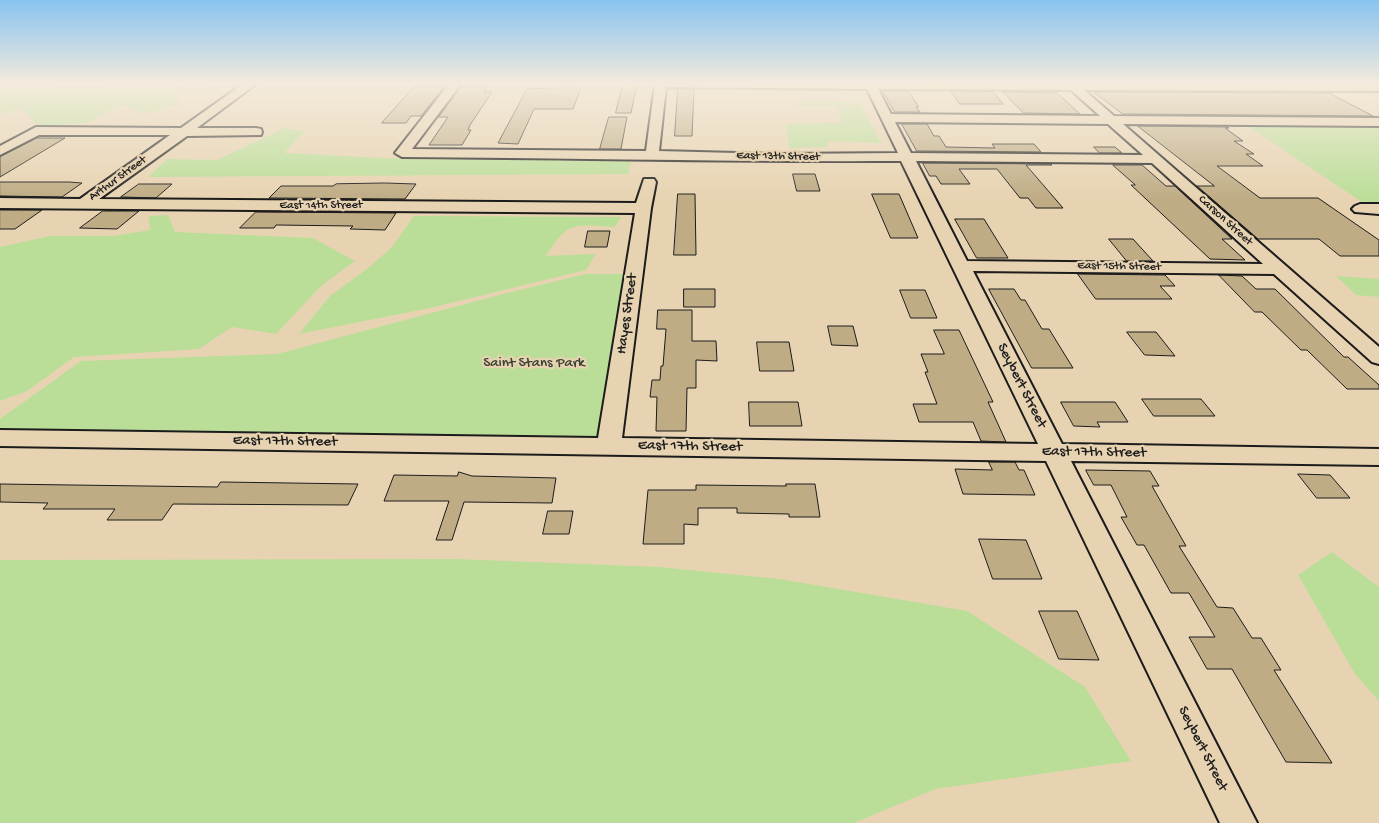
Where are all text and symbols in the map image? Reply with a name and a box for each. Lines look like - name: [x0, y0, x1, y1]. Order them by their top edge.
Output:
- street label: East 13th Street: [736, 149, 820, 165]
- street label: Arthur Street: [87, 153, 149, 205]
- street label: Carson Street: [1195, 193, 1255, 249]
- street label: East 14th Street: [279, 199, 363, 213]
- street label: East 15th Street: [1077, 259, 1161, 275]
- street label: Hayes Street: [613, 273, 643, 355]
- street label: Seybert Street: [992, 341, 1050, 431]
- park label: Saint Stans Park: [483, 355, 585, 373]
- street label: East 17th Street: [233, 432, 337, 452]
- street label: East 17th Street: [638, 437, 742, 457]
- street label: East 17th Street: [1042, 443, 1146, 463]
- street label: Seybert Street: [1173, 704, 1231, 794]

